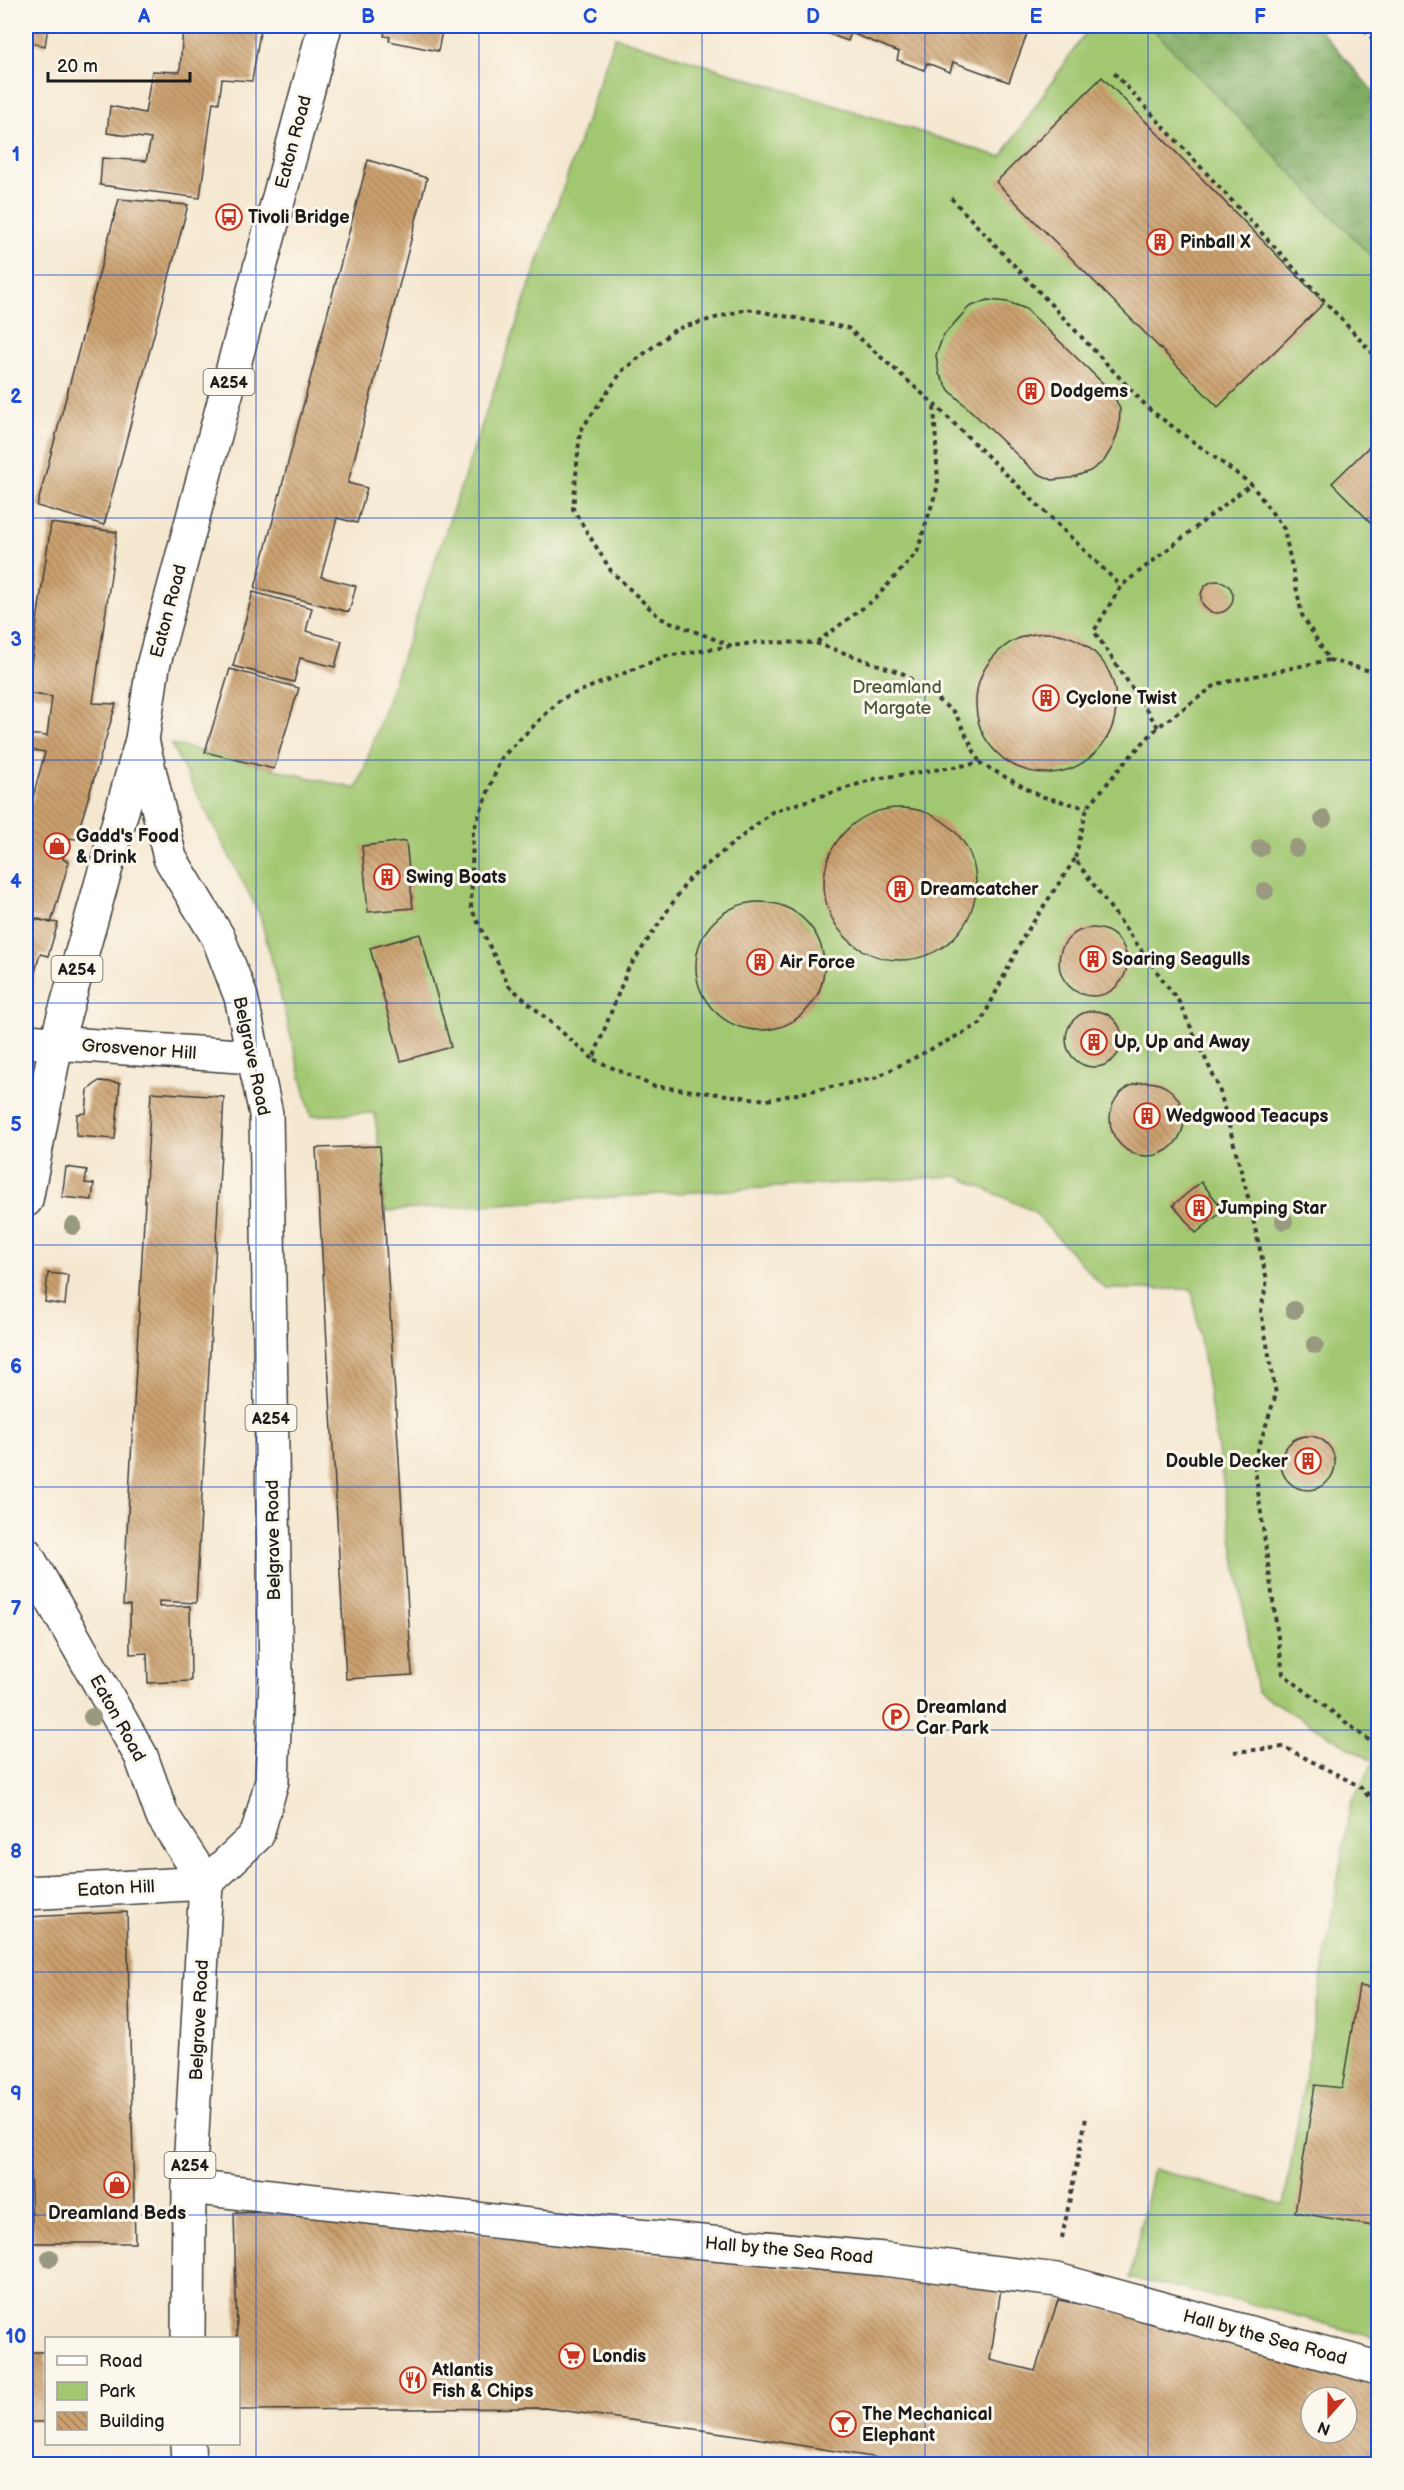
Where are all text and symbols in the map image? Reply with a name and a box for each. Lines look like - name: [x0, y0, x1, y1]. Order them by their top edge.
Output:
- text: A: [137, 5, 151, 29]
- text: B: [361, 5, 375, 29]
- text: C: [583, 5, 597, 29]
- text: D: [806, 5, 820, 29]
- text: E: [1030, 5, 1043, 29]
- text: F: [1254, 5, 1266, 29]
- scale bar: [48, 45, 190, 83]
- text: 20 m: [57, 56, 98, 77]
- street label: Eaton Road: [271, 93, 316, 191]
- text: 1: [12, 143, 20, 167]
- bus stop icon: Tivoli Bridge: [214, 202, 244, 232]
- place label: Tivoli Bridge: [248, 207, 350, 228]
- building icon: Pinball X: [1145, 227, 1175, 257]
- place label: Pinball X: [1180, 232, 1251, 253]
- road number: A254: [204, 369, 254, 395]
- building icon: Dodgems: [1016, 376, 1046, 406]
- place label: Dodgems: [1050, 381, 1128, 402]
- text: 2: [10, 385, 22, 409]
- street label: Eaton Road: [146, 562, 191, 660]
- text: 3: [10, 628, 22, 652]
- park label: Dreamland Margate: [852, 677, 942, 719]
- building icon: Cyclone Twist: [1031, 683, 1061, 713]
- place label: Cyclone Twist: [1066, 688, 1177, 709]
- place label: Gadd's Food & Drink: [76, 826, 179, 868]
- shop icon: Gadd's Food & Drink: [42, 831, 72, 861]
- building icon: Swing Boats: [372, 862, 402, 892]
- place label: Swing Boats: [406, 867, 507, 888]
- text: 4: [10, 870, 22, 894]
- building icon: Dreamcatcher: [885, 874, 915, 904]
- place label: Dreamcatcher: [920, 879, 1039, 900]
- building icon: Soaring Seagulls: [1078, 944, 1108, 974]
- building icon: Air Force: [745, 947, 775, 977]
- place label: Soaring Seagulls: [1112, 949, 1250, 970]
- place label: Air Force: [779, 952, 855, 973]
- road number: A254: [52, 956, 103, 982]
- street label: Belgrave Road: [229, 995, 274, 1118]
- building icon: Up, Up and Away: [1079, 1027, 1109, 1057]
- place label: Up, Up and Away: [1114, 1032, 1251, 1053]
- street label: Grosvenor Hill: [81, 1035, 197, 1064]
- building icon: Wedgwood Teacups: [1132, 1101, 1162, 1131]
- place label: Wedgwood Teacups: [1166, 1106, 1329, 1127]
- text: 5: [10, 1113, 22, 1137]
- building icon: Jumping Star: [1184, 1193, 1214, 1223]
- place label: Jumping Star: [1218, 1198, 1328, 1219]
- text: 6: [10, 1355, 22, 1379]
- road number: A254: [246, 1405, 296, 1431]
- building icon: Double Decker: [1293, 1446, 1323, 1476]
- place label: Double Decker: [1165, 1451, 1289, 1472]
- street label: Belgrave Road: [262, 1479, 285, 1601]
- text: 7: [10, 1597, 22, 1621]
- street label: Eaton Road: [85, 1671, 150, 1765]
- place label: Dreamland Car Park: [916, 1697, 1007, 1739]
- parking icon: Dreamland Car Park: [881, 1702, 911, 1732]
- text: 8: [10, 1840, 22, 1864]
- street label: Eaton Hill: [77, 1876, 155, 1901]
- street label: Belgrave Road: [186, 1959, 213, 2081]
- text: 9: [10, 2082, 22, 2106]
- road number: A254: [164, 2152, 216, 2178]
- shop icon: Dreamland Beds: [102, 2170, 132, 2200]
- place label: Dreamland Beds: [48, 2203, 186, 2224]
- street label: Hall by the Sea Road: [704, 2233, 874, 2268]
- street label: Hall by the Sea Road: [1181, 2306, 1349, 2369]
- text: 10: [6, 2325, 26, 2349]
- legend: [45, 2337, 240, 2445]
- supermarket icon: Londis: [557, 2341, 587, 2371]
- place label: Londis: [592, 2346, 646, 2367]
- text: Road: [99, 2351, 143, 2372]
- place label: Atlantis Fish & Chips: [431, 2360, 533, 2402]
- restaurant icon: Atlantis Fish & Chips: [398, 2365, 428, 2395]
- text: Park: [99, 2381, 135, 2402]
- north arrow: [1299, 2385, 1359, 2445]
- place label: The Mechanical Elephant: [862, 2404, 992, 2446]
- bar icon: The Mechanical Elephant: [828, 2409, 858, 2439]
- text: Building: [99, 2411, 165, 2432]
- text: N: [1315, 2417, 1333, 2439]

